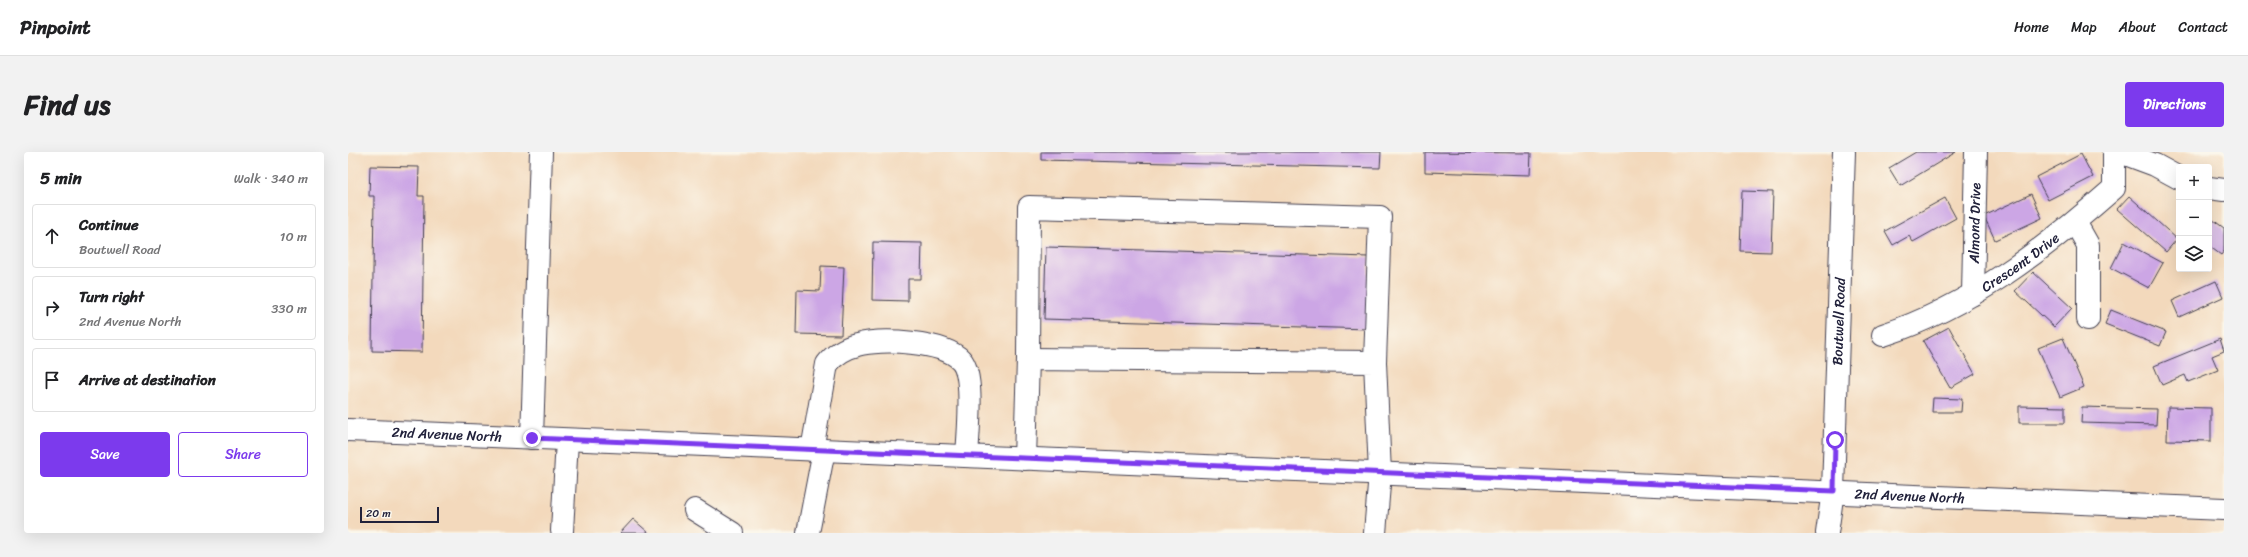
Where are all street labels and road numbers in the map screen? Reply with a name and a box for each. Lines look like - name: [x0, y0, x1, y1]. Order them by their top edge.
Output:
- street label: Almond Drive: [1962, 182, 1988, 265]
- street label: Crescent Drive: [1976, 226, 2065, 299]
- street label: Boutwell Road: [1825, 276, 1853, 366]
- street label: 2nd Avenue North: [391, 420, 503, 449]
- street label: 2nd Avenue North: [1854, 481, 1965, 511]

